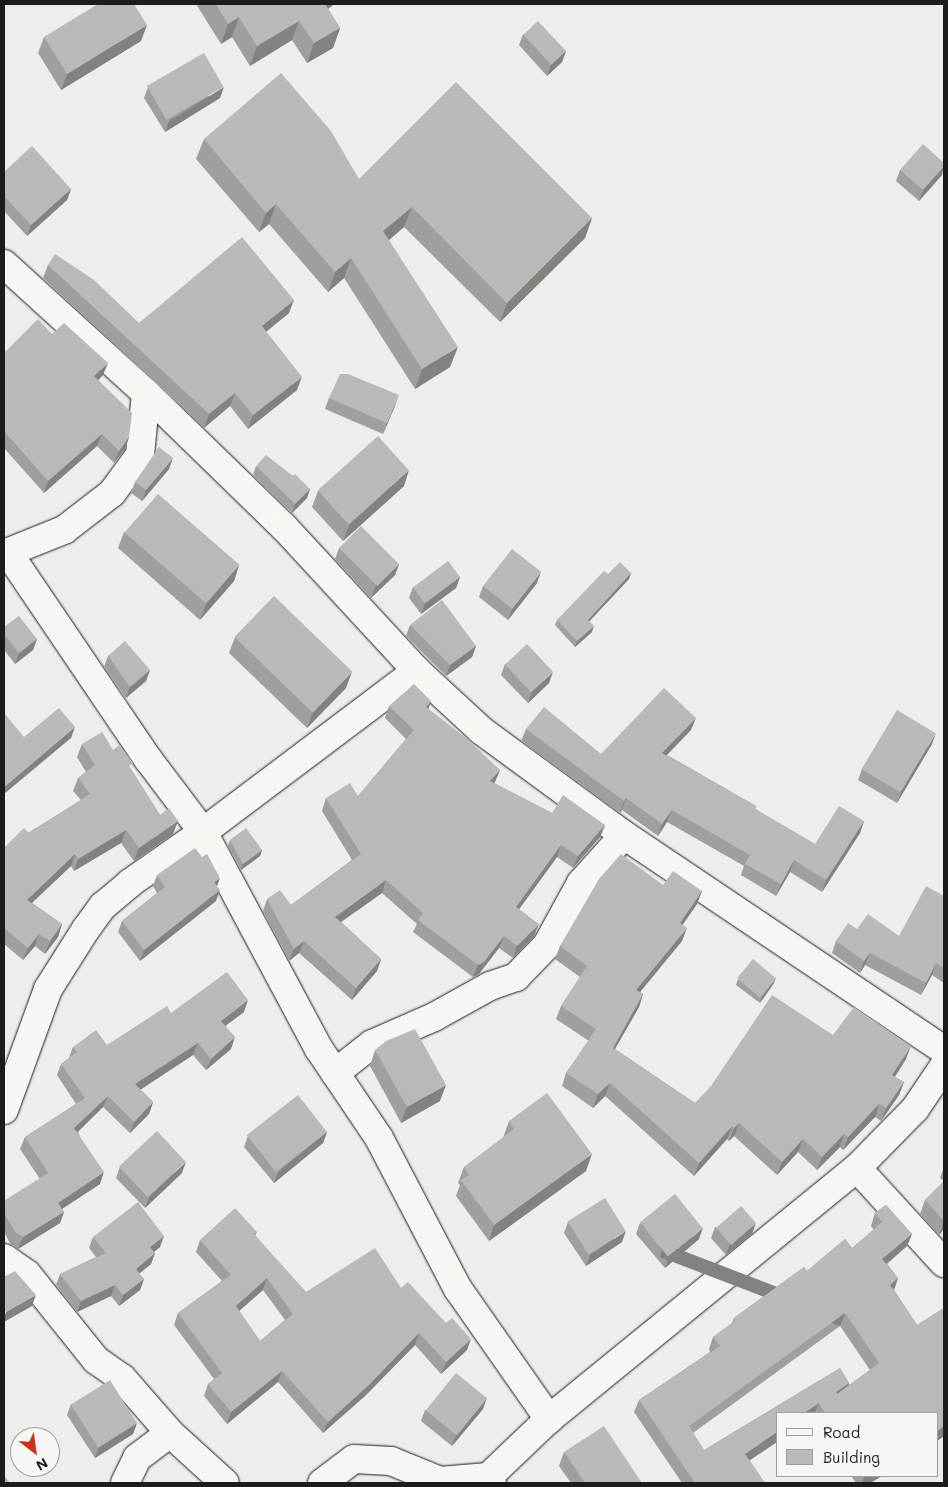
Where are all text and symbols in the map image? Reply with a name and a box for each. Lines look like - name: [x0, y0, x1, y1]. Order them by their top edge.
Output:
- legend: [776, 1412, 938, 1477]
- text: Road: [823, 1422, 860, 1442]
- north arrow: [10, 1427, 60, 1477]
- text: Building: [823, 1447, 880, 1467]
- text: N: [33, 1454, 52, 1475]

